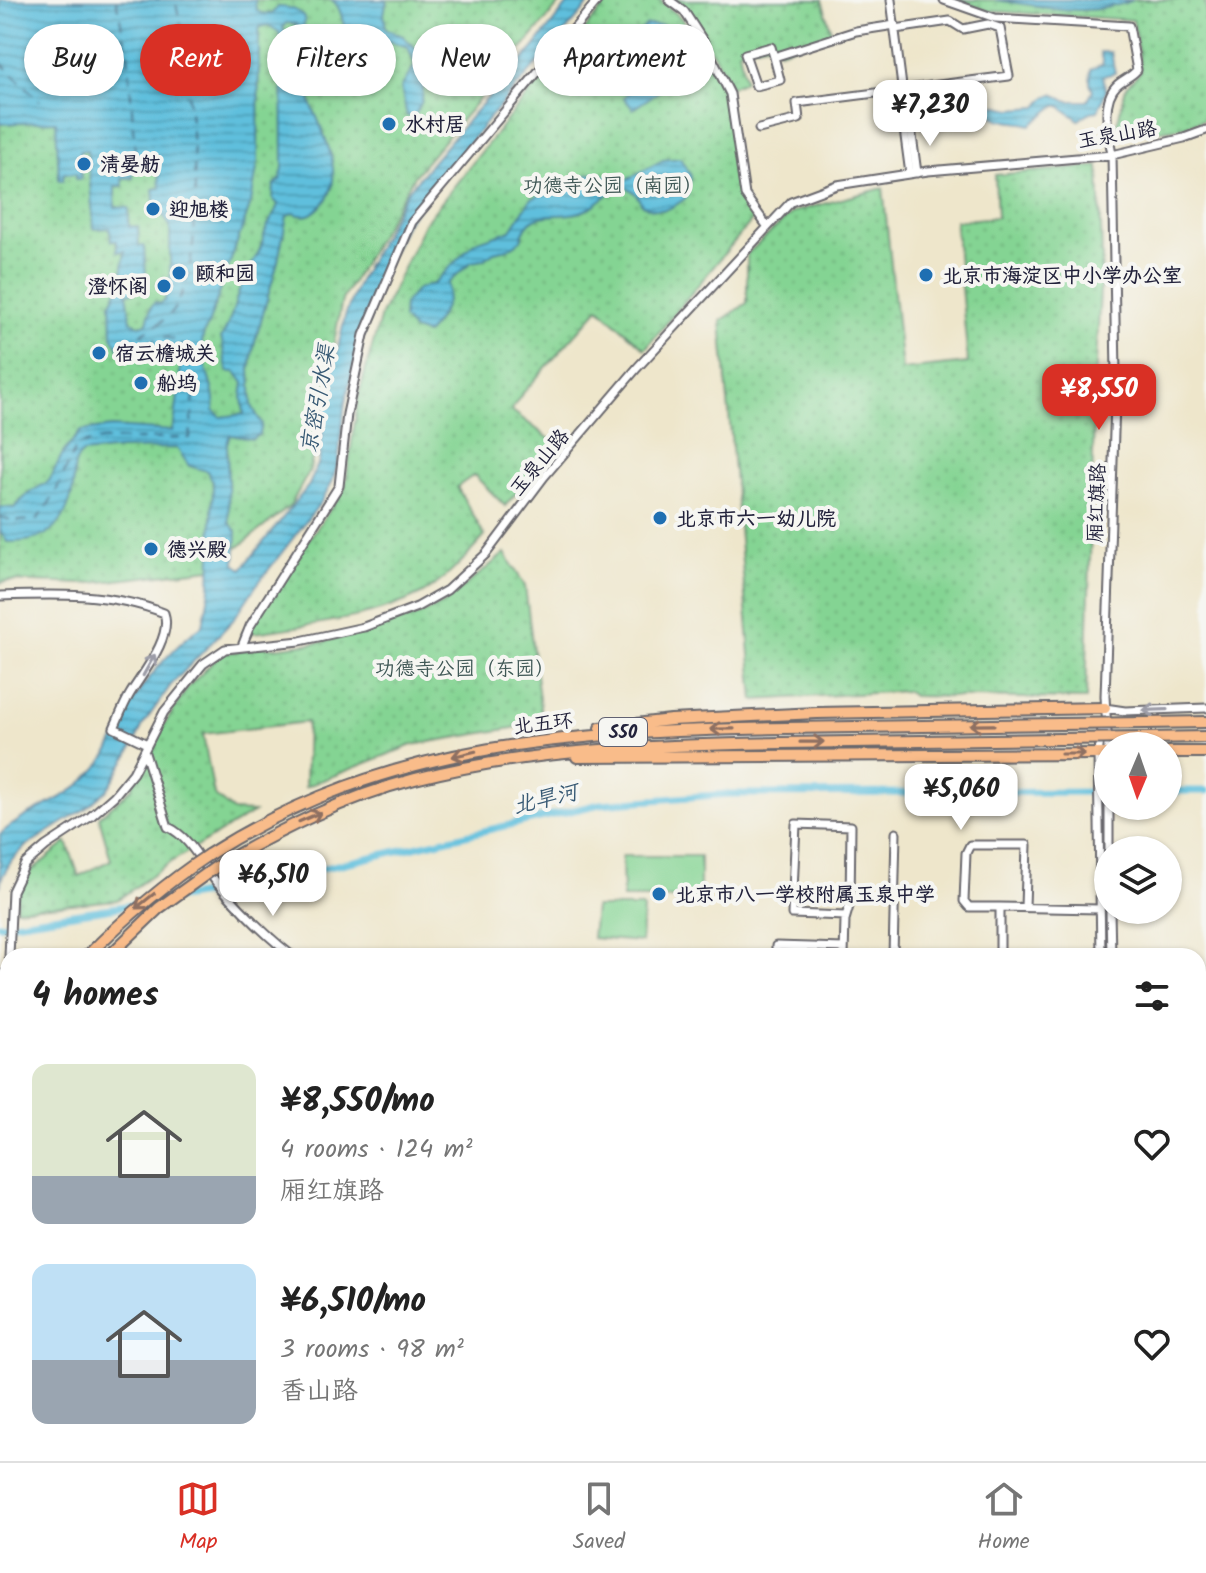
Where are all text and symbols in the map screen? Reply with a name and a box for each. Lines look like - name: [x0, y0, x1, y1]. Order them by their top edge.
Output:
- chip: Buy: [24, 24, 124, 96]
- chip: Rent: [140, 24, 251, 96]
- chip: Filters: [267, 24, 396, 96]
- chip: New: [412, 24, 518, 96]
- chip: Apartment: [534, 24, 715, 96]
- pin: ¥7,230: [865, 80, 995, 148]
- text: ¥7,230: [891, 85, 969, 127]
- place label: 水村居: [405, 110, 465, 142]
- street label: 玉泉山路: [1075, 113, 1161, 159]
- marker: 水村居: [380, 115, 398, 133]
- place label: 清晏舫: [100, 150, 160, 182]
- marker: 清晏舫: [75, 155, 93, 173]
- park label: 功德寺公园（南园）: [523, 171, 703, 203]
- place label: 迎旭楼: [169, 195, 229, 227]
- marker: 迎旭楼: [144, 200, 162, 218]
- place label: 颐和园: [195, 259, 255, 291]
- place label: 北京市海淀区中小学办公室: [942, 261, 1182, 293]
- marker: 颐和园: [170, 264, 188, 282]
- marker: 北京市海淀区中小学办公室: [917, 266, 935, 284]
- place label: 澄怀阁: [88, 272, 148, 304]
- marker: 澄怀阁: [155, 277, 173, 295]
- place label: 宿云檐城关: [115, 339, 215, 371]
- water label: 京密引水渠: [293, 340, 347, 457]
- marker: 宿云檐城关: [90, 344, 108, 362]
- pin: ¥8,550: [1034, 364, 1164, 432]
- place label: 船坞: [157, 369, 197, 401]
- text: ¥8,550: [1060, 369, 1138, 411]
- marker: 船坞: [132, 374, 150, 392]
- street label: 玉泉山路: [503, 422, 579, 504]
- street label: 厢红旗路: [1081, 462, 1115, 544]
- place label: 北京市六一幼儿院: [676, 504, 836, 536]
- marker: 北京市六一幼儿院: [651, 509, 669, 527]
- place label: 德兴殿: [167, 535, 227, 567]
- marker: 德兴殿: [142, 540, 160, 558]
- one-way arrow: [142, 653, 158, 677]
- park label: 功德寺公园（东园）: [375, 654, 555, 686]
- one-way arrow: [1142, 703, 1169, 718]
- street label: 北五环: [512, 705, 575, 745]
- one-way arrow: [969, 717, 996, 733]
- road number: S50: [599, 718, 647, 746]
- one-way arrow: [709, 722, 736, 737]
- north arrow: [1094, 732, 1182, 820]
- map controls: [1094, 732, 1182, 924]
- one-way arrow: [798, 735, 825, 750]
- one-way arrow: [1059, 746, 1086, 762]
- one-way arrow: [451, 747, 477, 762]
- pin: ¥5,060: [896, 764, 1026, 832]
- text: ¥5,060: [923, 769, 999, 811]
- water label: 北旱河: [509, 775, 585, 825]
- one-way arrow: [297, 809, 322, 824]
- button: layers: [1094, 836, 1182, 924]
- pin: ¥6,510: [208, 850, 338, 918]
- text: ¥6,510: [237, 855, 309, 897]
- place label: 北京市八一学校附属玉泉中学: [675, 880, 935, 912]
- marker: 北京市八一学校附属玉泉中学: [650, 885, 668, 903]
- one-way arrow: [135, 893, 156, 910]
- text: 4 homes: [32, 969, 159, 1023]
- icon: filters: [1130, 974, 1174, 1018]
- text: ¥8,550/mo: [280, 1075, 435, 1129]
- icon: home: [96, 1096, 192, 1192]
- icon: heart: [1130, 1122, 1174, 1166]
- text: 4 rooms · 124 m²: [280, 1129, 472, 1171]
- text: 厢红旗路: [280, 1171, 384, 1213]
- text: ¥6,510/mo: [280, 1275, 426, 1329]
- icon: home: [96, 1296, 192, 1392]
- icon: heart: [1130, 1322, 1174, 1366]
- text: 3 rooms · 98 m²: [280, 1329, 464, 1371]
- text: 香山路: [280, 1371, 358, 1413]
- tab: Map: [176, 1477, 220, 1560]
- tab: Saved: [573, 1477, 625, 1560]
- tab: Home: [978, 1477, 1030, 1560]

